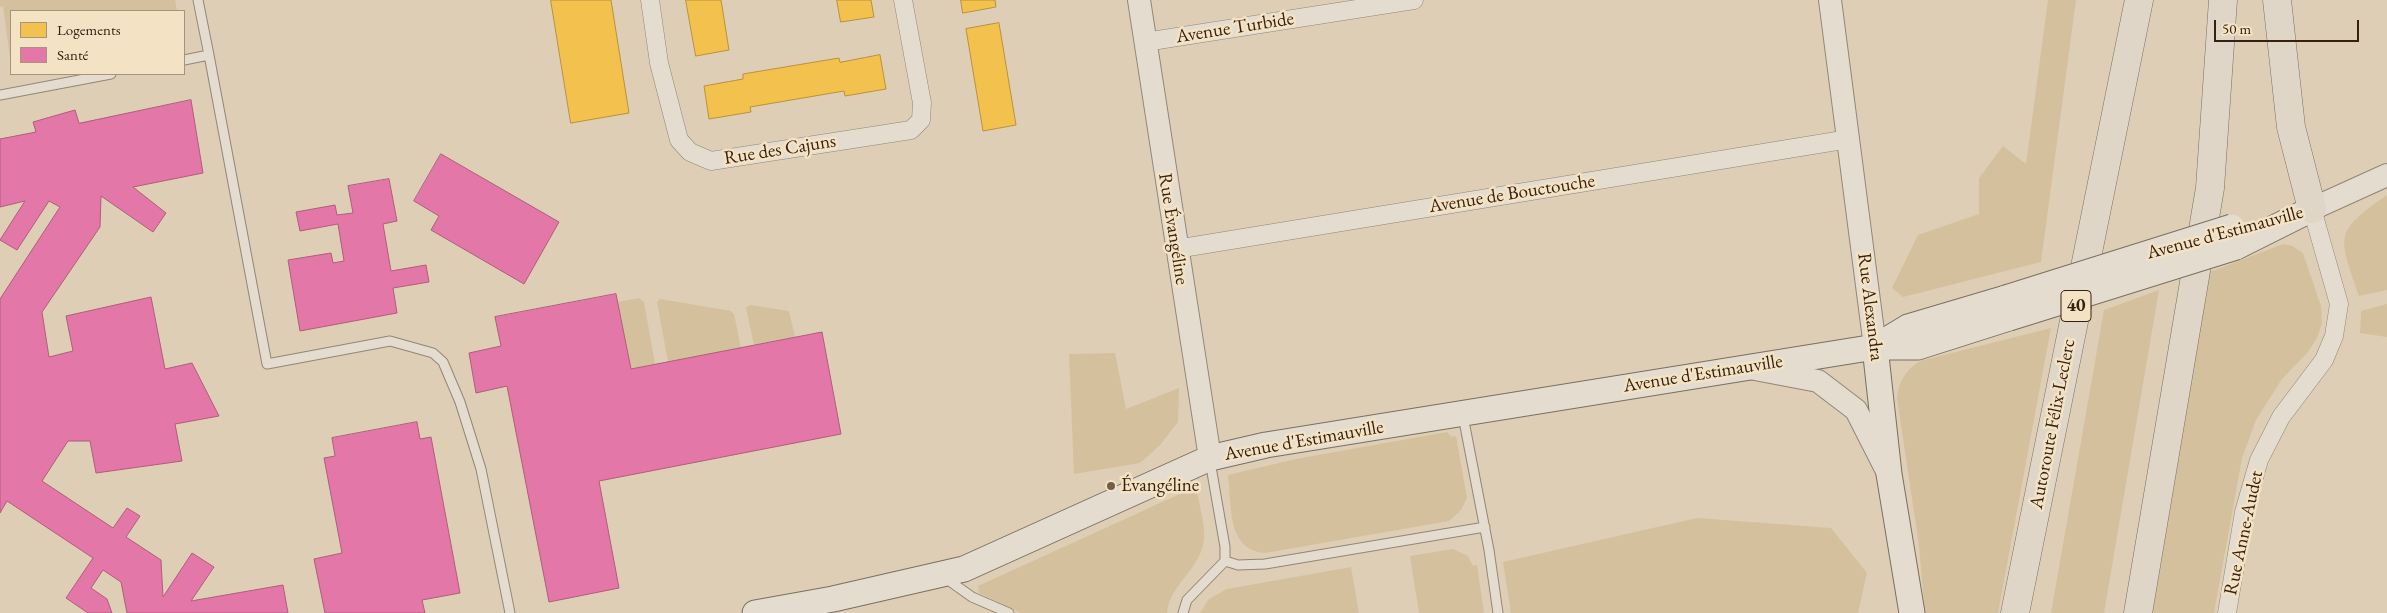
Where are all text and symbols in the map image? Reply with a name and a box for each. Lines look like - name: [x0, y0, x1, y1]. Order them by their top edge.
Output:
- street label: Avenue Turbide: [1175, 7, 1295, 49]
- legend: [10, 10, 185, 75]
- scale bar: [2217, 10, 2362, 42]
- text: 50 m: [2222, 19, 2251, 38]
- text: Logements: [57, 20, 121, 39]
- text: Santé: [57, 45, 88, 64]
- street label: Rue des Cajuns: [722, 130, 838, 170]
- street label: Avenue de Bouctouche: [1427, 170, 1597, 218]
- street label: Rue Évangéline: [1153, 171, 1193, 287]
- street label: Avenue d'Estimauville: [2144, 201, 2306, 265]
- street label: Rue Alexandra: [1852, 252, 1888, 362]
- road number: 40: [2061, 290, 2091, 322]
- street label: Autoroute Félix-Leclerc: [2025, 337, 2081, 511]
- street label: Avenue d'Estimauville: [1622, 350, 1784, 398]
- street label: Avenue d'Estimauville: [1223, 416, 1385, 466]
- street label: Rue Anne-Audet: [2220, 469, 2268, 597]
- place label: Évangéline: [1121, 475, 1199, 497]
- marker: Évangéline: [1105, 480, 1117, 492]

